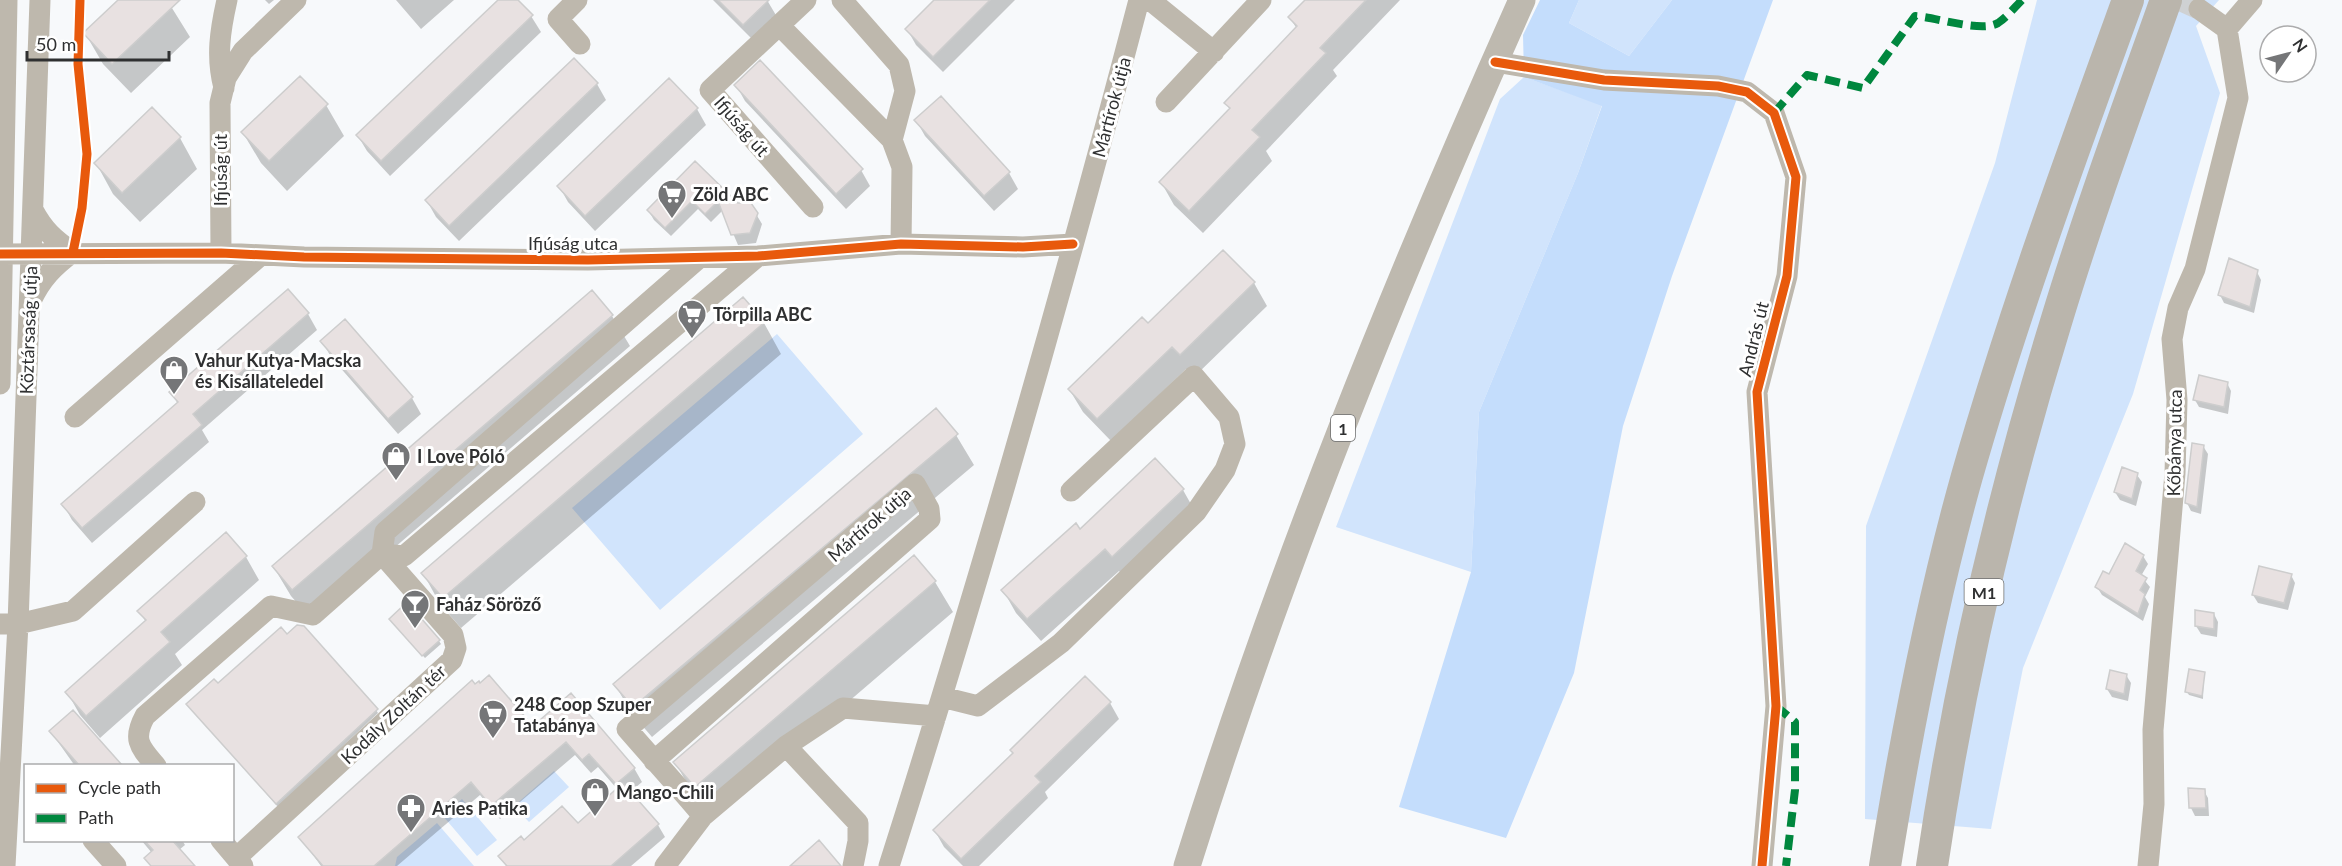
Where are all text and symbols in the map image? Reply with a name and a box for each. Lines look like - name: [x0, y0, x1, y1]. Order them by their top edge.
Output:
- scale bar: [27, 24, 170, 62]
- north arrow: [2258, 24, 2318, 84]
- text: 50 m: [36, 33, 76, 55]
- text: N: [2289, 35, 2312, 56]
- street label: Mártírok útja: [1087, 54, 1135, 160]
- street label: Ifjúság út: [710, 91, 774, 161]
- street label: Ifjúság út: [209, 133, 231, 206]
- supermarket icon: Zöld ABC: [656, 178, 688, 220]
- place label: Zöld ABC: [693, 183, 769, 205]
- street label: Ifjúság utca: [528, 232, 618, 254]
- street label: Köztársaság útja: [15, 265, 41, 395]
- supermarket icon: Törpilla ABC: [676, 298, 708, 340]
- street label: András út: [1733, 299, 1773, 379]
- place label: Törpilla ABC: [713, 303, 812, 325]
- place label: Vahur Kutya-Macska és Kisállateledel: [194, 349, 361, 392]
- shop icon: Vahur Kutya-Macska és Kisállateledel: [158, 354, 190, 396]
- street label: Kőbánya utca: [2162, 389, 2186, 497]
- road number: 1: [1331, 415, 1355, 441]
- shop icon: I Love Póló: [380, 440, 412, 482]
- place label: I Love Póló: [417, 445, 505, 467]
- street label: Mártírok útja: [823, 482, 915, 566]
- road number: M1: [1964, 579, 2004, 605]
- bar icon: Faház Söröző: [399, 588, 431, 630]
- place label: Faház Söröző: [436, 593, 541, 615]
- street label: Kodály Zoltán tér: [336, 659, 450, 768]
- place label: 248 Coop Szuper Tatabánya: [514, 693, 652, 736]
- supermarket icon: 248 Coop Szuper Tatabánya: [477, 698, 509, 740]
- legend: [24, 764, 234, 842]
- text: Cycle path: [78, 776, 161, 798]
- shop icon: Mango-Chili: [579, 776, 611, 818]
- place label: Mango-Chili: [616, 781, 714, 803]
- pharmacy icon: Aries Patika: [395, 792, 427, 834]
- place label: Aries Patika: [431, 797, 528, 819]
- text: Path: [78, 806, 114, 828]

